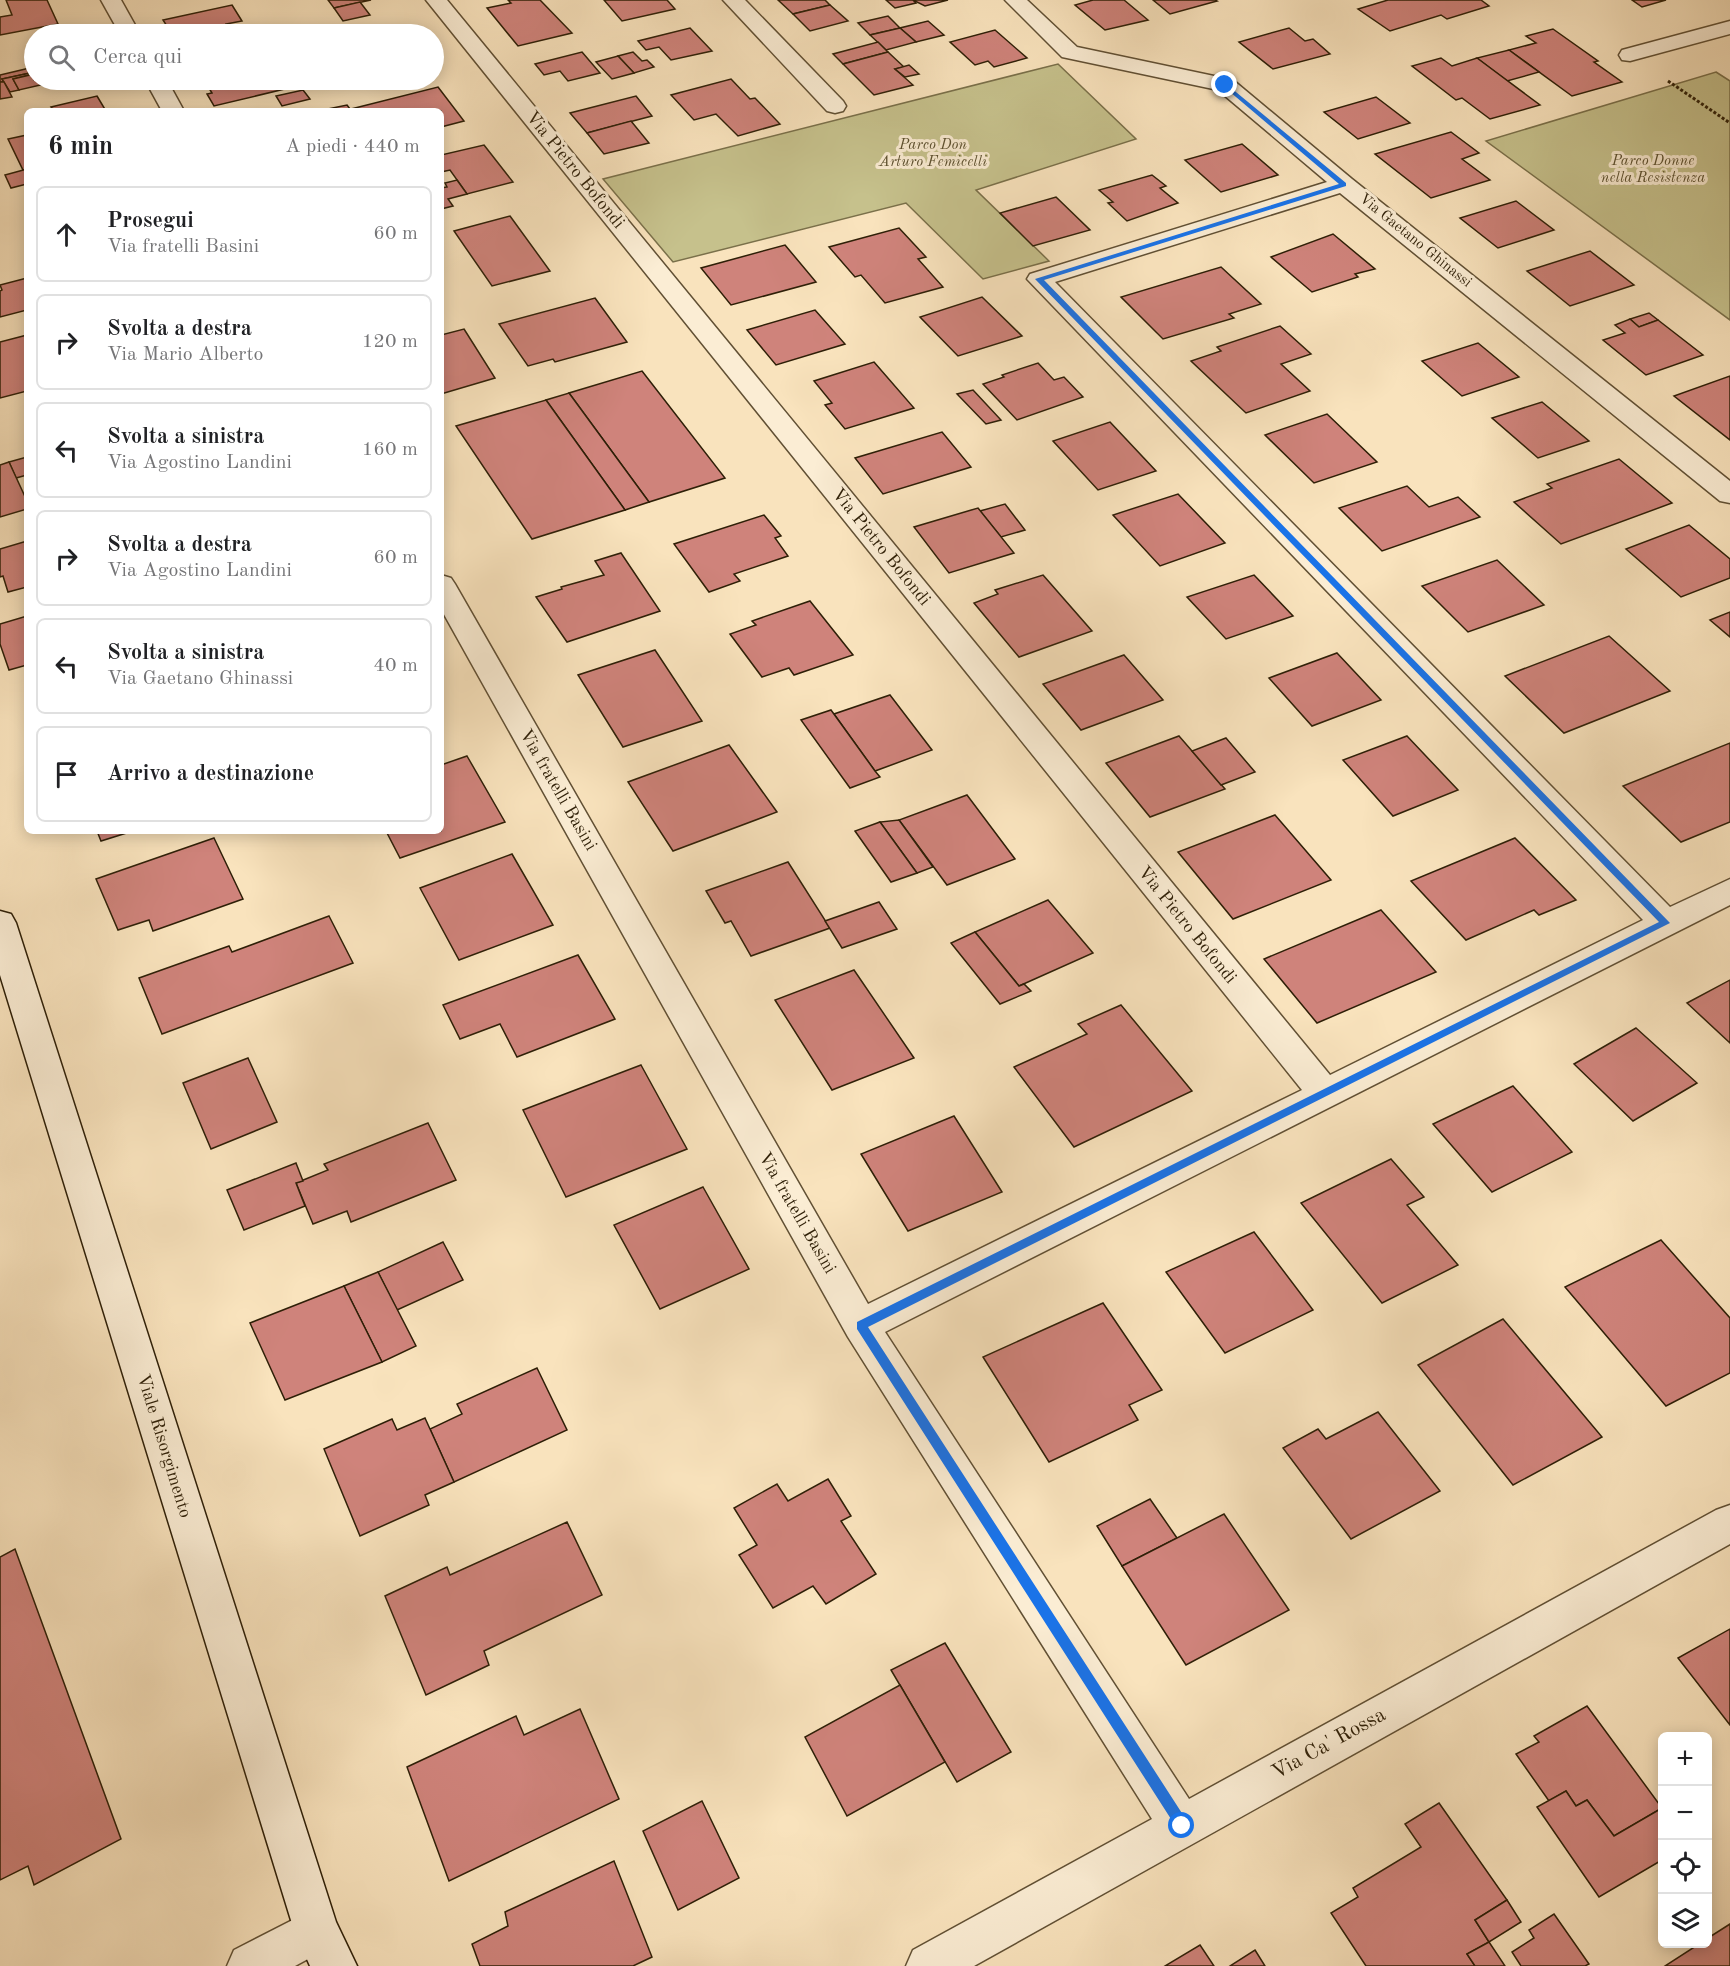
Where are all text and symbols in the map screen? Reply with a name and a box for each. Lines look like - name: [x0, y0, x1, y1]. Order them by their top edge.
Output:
- search box: [24, 24, 444, 90]
- icon: search: [45, 41, 78, 74]
- text: Cerca qui: [93, 46, 182, 68]
- route end: [1211, 71, 1237, 97]
- street label: Via Pietro Bofondi: [522, 108, 628, 232]
- text: 6 min: [48, 134, 113, 160]
- text: A piedi · 440 m: [285, 137, 420, 157]
- park label: Parco Don Arturo Femicelli: [878, 138, 987, 170]
- park label: Parco Donne nella Resistenza: [1601, 154, 1705, 186]
- street label: Via Gaetano Ghinassi: [1356, 191, 1474, 291]
- text: Prosegui: [107, 210, 194, 232]
- icon: ahead: [50, 218, 83, 251]
- text: 60 m: [373, 224, 418, 244]
- text: Via fratelli Basini: [107, 237, 259, 257]
- text: Svolta a destra: [107, 318, 252, 340]
- icon: right: [50, 326, 83, 359]
- text: 120 m: [362, 332, 418, 352]
- text: Via Mario Alberto: [107, 345, 263, 365]
- text: Svolta a sinistra: [107, 426, 265, 448]
- icon: left: [50, 434, 83, 467]
- text: 160 m: [362, 440, 418, 460]
- text: Via Agostino Landini: [107, 453, 292, 473]
- street label: Via Pietro Bofondi: [828, 485, 934, 609]
- text: Svolta a destra: [107, 534, 252, 556]
- icon: right: [50, 542, 83, 575]
- text: 60 m: [373, 548, 418, 568]
- text: Via Agostino Landini: [107, 561, 292, 581]
- text: Svolta a sinistra: [107, 642, 265, 664]
- icon: left: [50, 650, 83, 683]
- text: 40 m: [373, 656, 418, 676]
- text: Via Gaetano Ghinassi: [107, 669, 293, 689]
- street label: Via fratelli Basini: [516, 726, 600, 854]
- icon: arrive: [50, 758, 83, 791]
- text: Arrivo a destinazione: [107, 763, 314, 785]
- street label: Via Pietro Bofondi: [1134, 863, 1240, 987]
- street label: Via fratelli Basini: [755, 1149, 839, 1277]
- street label: Viale Risorgimento: [134, 1372, 194, 1520]
- street label: Via Ca' Rossa: [1269, 1704, 1389, 1784]
- map controls: [1658, 1732, 1712, 1948]
- button: +: [1658, 1732, 1712, 1786]
- button: −: [1658, 1786, 1712, 1840]
- route start: [1168, 1812, 1194, 1838]
- button: locate: [1658, 1840, 1712, 1894]
- button: layers: [1658, 1894, 1712, 1948]

